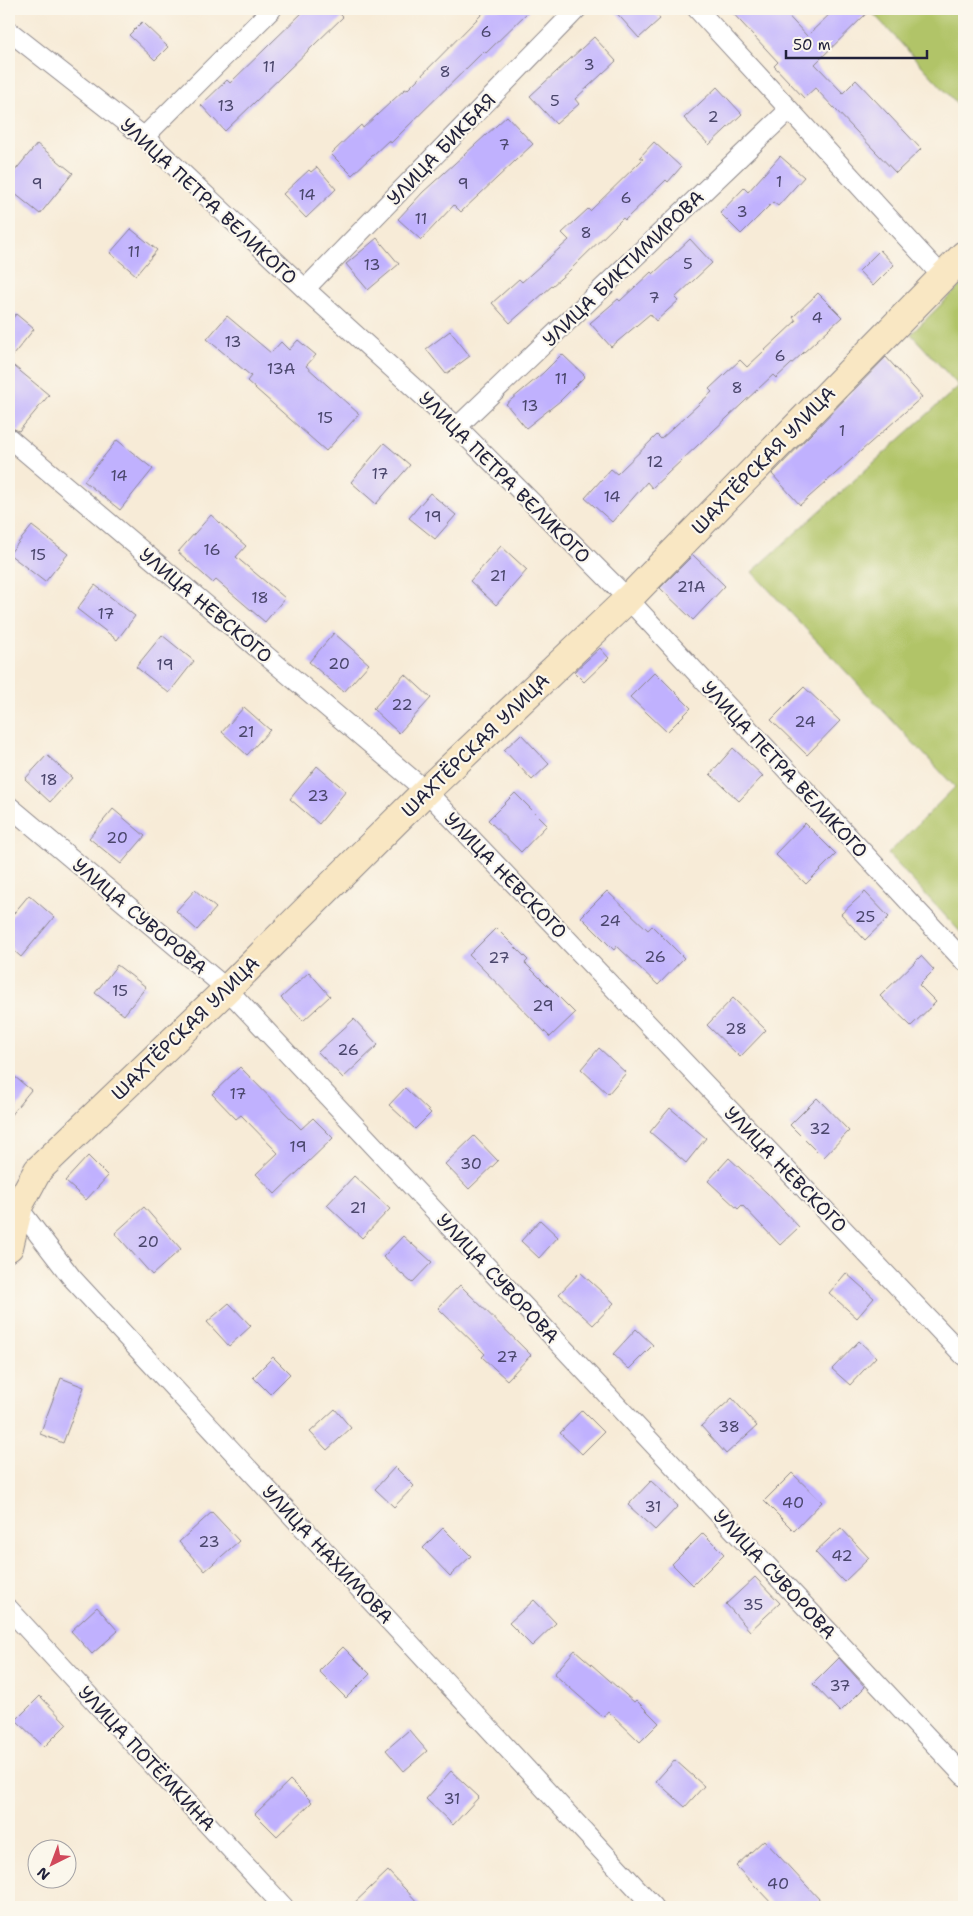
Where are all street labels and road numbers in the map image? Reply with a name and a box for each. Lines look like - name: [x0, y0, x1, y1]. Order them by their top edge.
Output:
- street label: УЛИЦА БИКБАЯ: [382, 88, 501, 211]
- street label: УЛИЦА ПЕТРА ВЕЛИКОГО: [115, 113, 302, 290]
- street label: УЛИЦА БИКТИМИРОВА: [537, 185, 709, 352]
- street label: ШАХТЁРСКАЯ УЛИЦА: [686, 381, 841, 540]
- street label: УЛИЦА ПЕТРА ВЕЛИКОГО: [413, 386, 596, 569]
- street label: УЛИЦА НЕВСКОГО: [134, 542, 278, 669]
- street label: ШАХТЁРСКАЯ УЛИЦА: [396, 668, 555, 823]
- street label: УЛИЦА ПЕТРА ВЕЛИКОГО: [696, 676, 873, 863]
- street label: УЛИЦА НЕВСКОГО: [439, 807, 573, 944]
- street label: УЛИЦА СУВОРОВА: [67, 853, 212, 980]
- street label: ШАХТЁРСКАЯ УЛИЦА: [106, 951, 265, 1106]
- street label: УЛИЦА НЕВСКОГО: [719, 1101, 853, 1238]
- street label: УЛИЦА СУВОРОВА: [431, 1208, 564, 1349]
- street label: УЛИЦА НАХИМОВА: [257, 1480, 399, 1629]
- street label: УЛИЦА СУВОРОВА: [708, 1504, 841, 1645]
- street label: УЛИЦА ПОТЁМКИНА: [73, 1680, 221, 1837]

